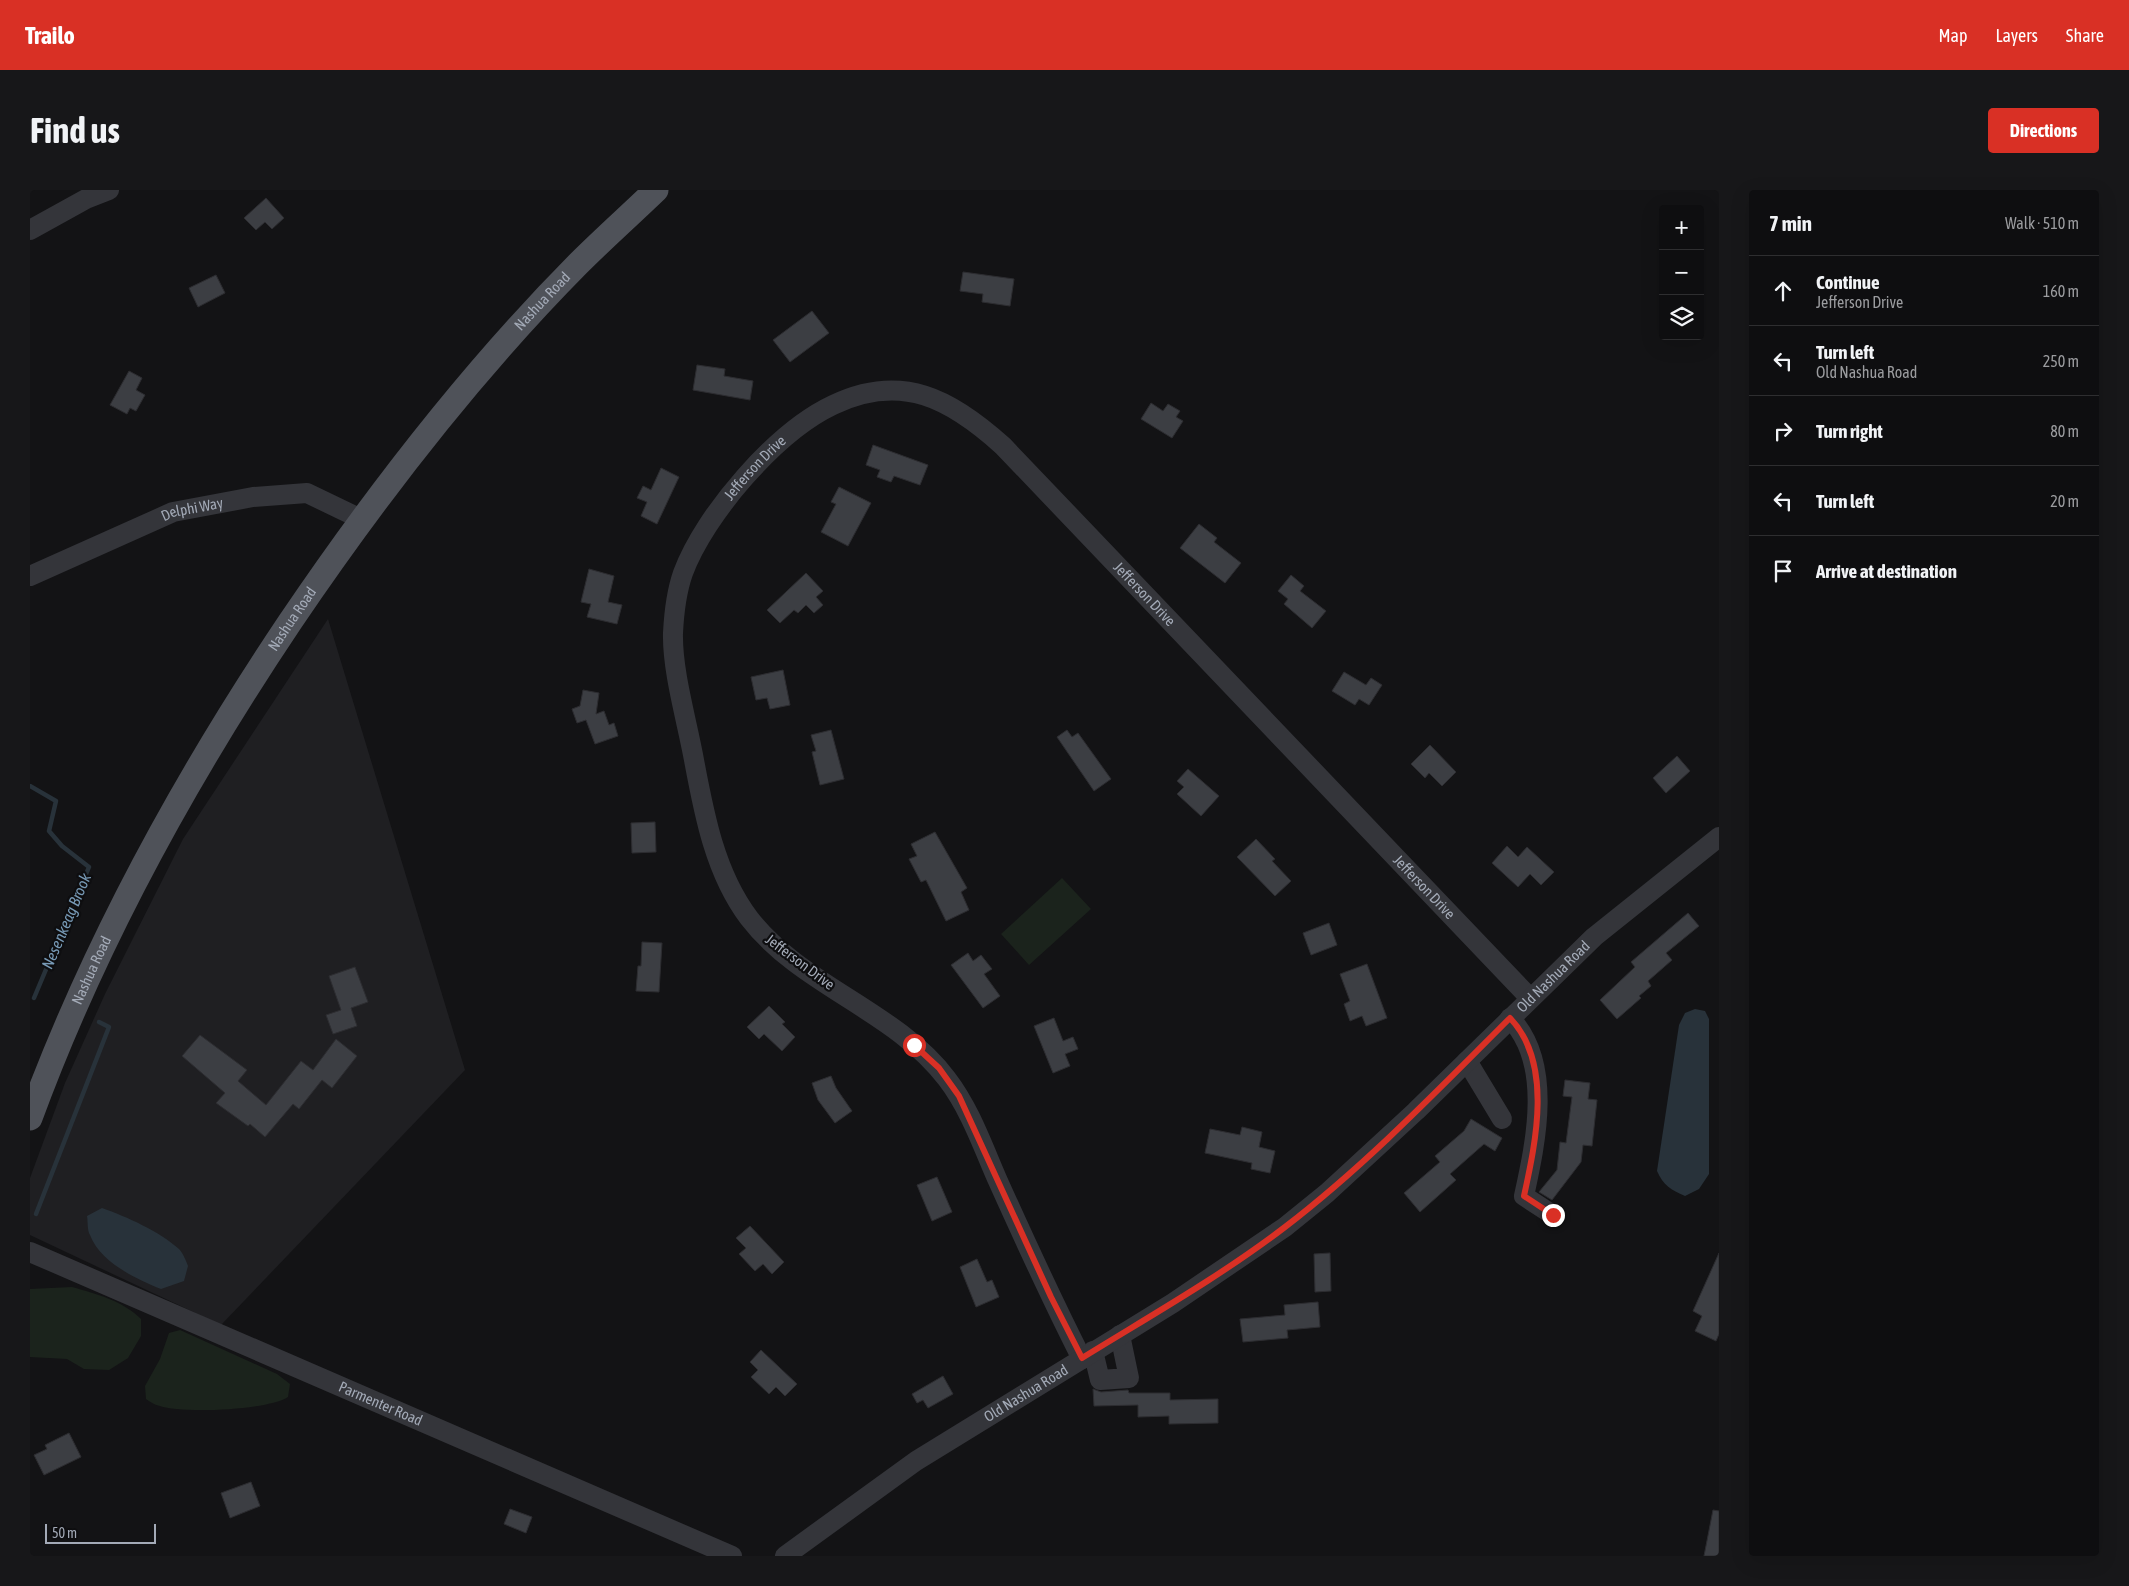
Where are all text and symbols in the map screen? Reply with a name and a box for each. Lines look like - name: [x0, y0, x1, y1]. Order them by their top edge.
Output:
- text: Trailo: [25, 22, 75, 49]
- text: Map: [1938, 25, 1967, 46]
- text: Layers: [1995, 25, 2038, 46]
- text: Share: [2066, 25, 2104, 46]
- button: Directions: [1988, 108, 2099, 153]
- text: Find us: [30, 110, 120, 150]
- map controls: [1659, 205, 1704, 340]
- button: +: [1659, 205, 1704, 250]
- text: 7 min: [1769, 211, 1812, 235]
- text: Walk · 510 m: [2005, 214, 2079, 232]
- button: −: [1659, 250, 1704, 295]
- street label: Nashua Road: [511, 268, 573, 333]
- text: Continue: [1816, 271, 1880, 293]
- icon: ahead: [1769, 277, 1797, 305]
- text: 160 m: [2043, 282, 2079, 300]
- text: Jefferson Drive: [1816, 293, 1903, 311]
- button: layers: [1659, 295, 1704, 340]
- text: Turn left: [1816, 341, 1874, 363]
- icon: left: [1769, 347, 1797, 375]
- text: 250 m: [2043, 352, 2079, 370]
- text: Old Nashua Road: [1816, 363, 1917, 381]
- icon: right: [1769, 417, 1797, 445]
- text: Turn right: [1816, 420, 1883, 442]
- text: 80 m: [2050, 422, 2079, 440]
- street label: Jefferson Drive: [720, 432, 789, 503]
- icon: left: [1769, 487, 1797, 515]
- text: Turn left: [1816, 490, 1874, 512]
- text: 20 m: [2050, 492, 2079, 510]
- street label: Delphi Way: [158, 494, 224, 524]
- icon: arrive: [1769, 557, 1797, 585]
- street label: Jefferson Drive: [1110, 558, 1179, 629]
- text: Arrive at destination: [1816, 560, 1957, 582]
- street label: Nashua Road: [264, 584, 319, 654]
- street label: Jefferson Drive: [1390, 851, 1459, 922]
- water label: Nesenkeag Brook: [38, 870, 96, 972]
- street label: Jefferson Drive: [763, 930, 838, 993]
- street label: Nashua Road: [68, 933, 114, 1007]
- street label: Old Nashua Road: [1513, 937, 1593, 1016]
- route start: [903, 1034, 926, 1057]
- route end: [1542, 1204, 1565, 1227]
- street label: Old Nashua Road: [981, 1361, 1071, 1425]
- street label: Parmenter Road: [336, 1378, 425, 1429]
- scale bar: [45, 1521, 156, 1544]
- text: 50 m: [52, 1525, 77, 1541]

